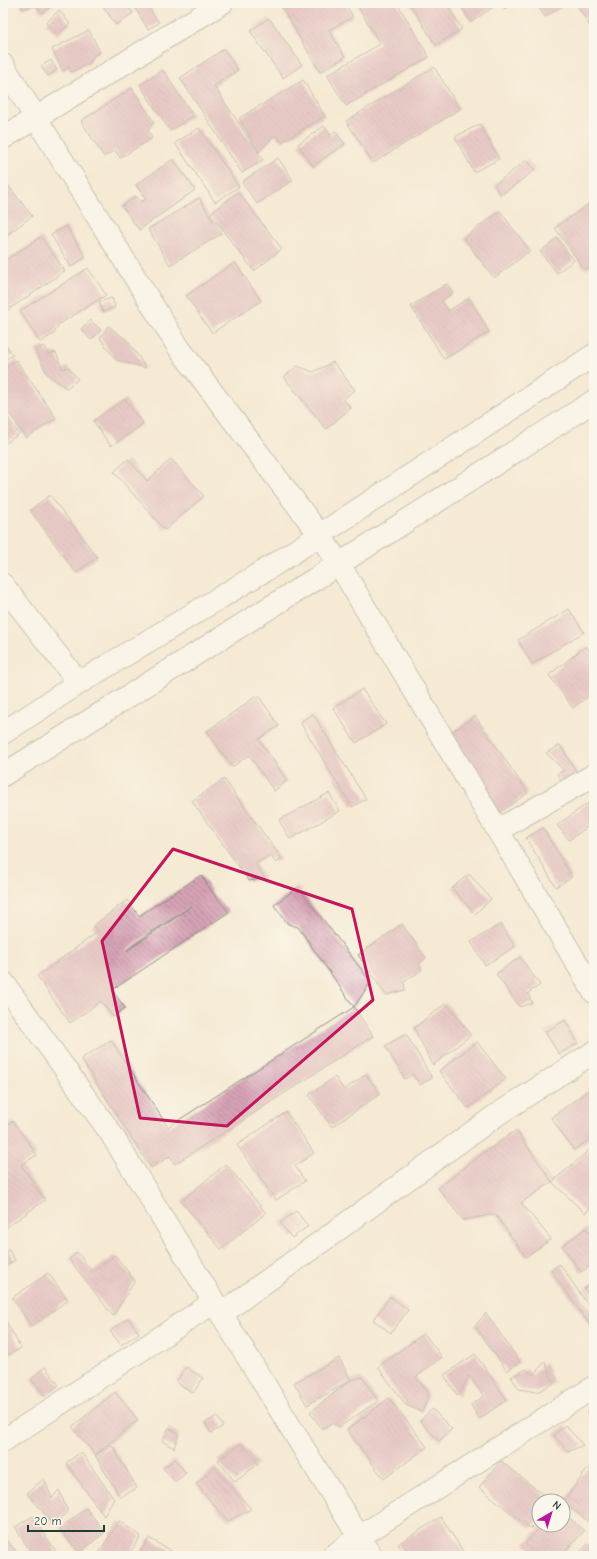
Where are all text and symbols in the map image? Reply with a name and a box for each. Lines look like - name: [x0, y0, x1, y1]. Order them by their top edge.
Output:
- north arrow: [531, 1493, 571, 1533]
- text: N: [550, 1498, 564, 1513]
- scale bar: [28, 1507, 104, 1533]
- text: 20 m: [34, 1514, 62, 1528]

